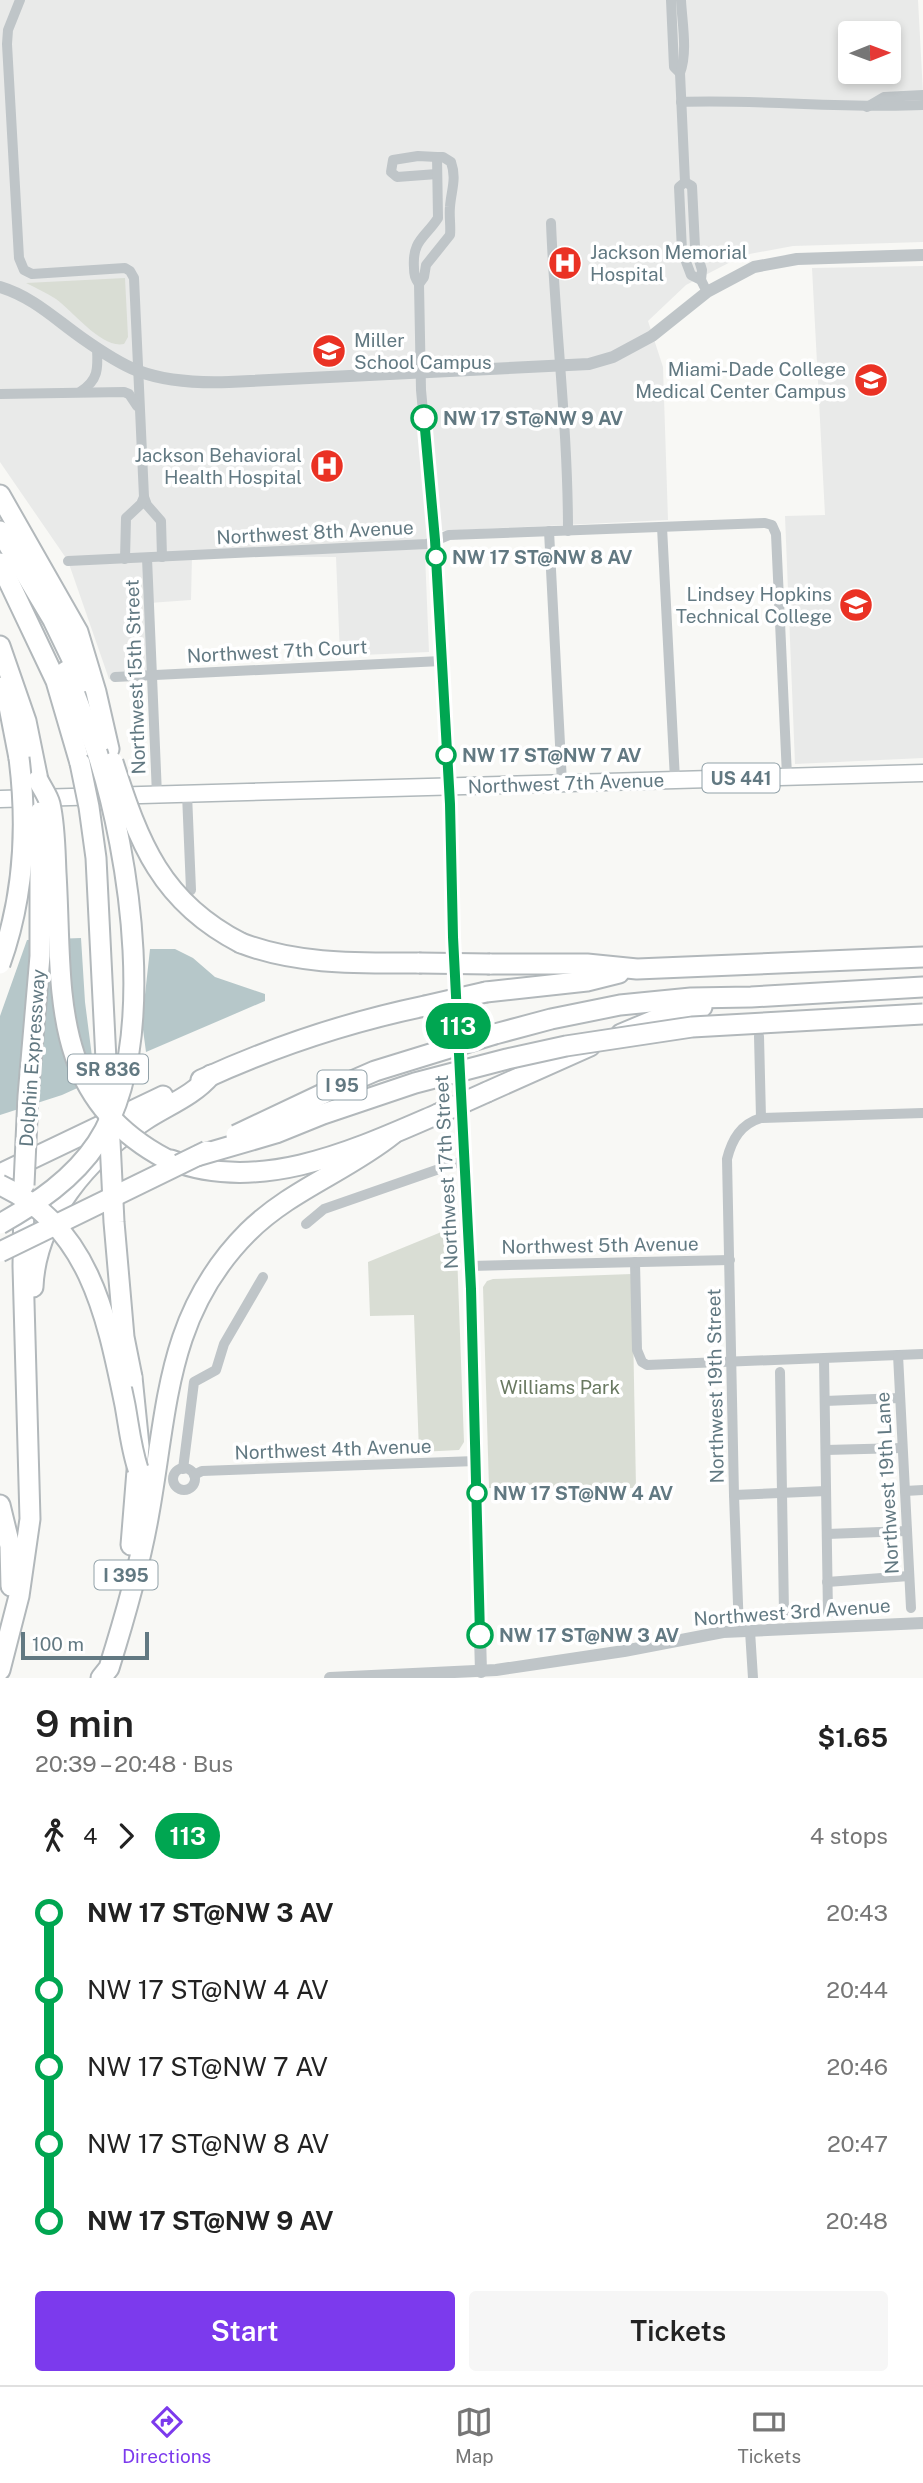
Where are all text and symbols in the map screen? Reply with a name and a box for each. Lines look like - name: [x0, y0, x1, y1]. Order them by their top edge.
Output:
- north arrow: [838, 21, 901, 84]
- map controls: [838, 21, 901, 84]
- place label: Jackson Memorial Hospital: [590, 241, 748, 285]
- hospital icon: Jackson Memorial Hospital: [546, 244, 584, 282]
- place label: Miller School Campus: [354, 329, 492, 373]
- school or university icon: Miller School Campus: [310, 332, 348, 370]
- place label: Miami-Dade College Medical Center Campus: [635, 358, 846, 402]
- school or university icon: Miami-Dade College Medical Center Campus: [852, 361, 890, 399]
- marker: NW 17 ST@NW 9 AV: [411, 405, 437, 431]
- place label: NW 17 ST@NW 9 AV: [443, 407, 623, 429]
- place label: Jackson Behavioral Health Hospital: [134, 444, 302, 488]
- hospital icon: Jackson Behavioral Health Hospital: [308, 447, 346, 485]
- street label: Northwest 8th Avenue: [216, 516, 414, 548]
- place label: NW 17 ST@NW 8 AV: [452, 546, 632, 568]
- marker: NW 17 ST@NW 8 AV: [426, 547, 446, 567]
- street label: Northwest 15th Street: [121, 579, 149, 775]
- place label: Lindsey Hopkins Technical College: [676, 583, 832, 627]
- school or university icon: Lindsey Hopkins Technical College: [837, 586, 875, 624]
- street label: Northwest 7th Court: [186, 635, 368, 667]
- place label: NW 17 ST@NW 7 AV: [462, 744, 641, 766]
- marker: NW 17 ST@NW 7 AV: [436, 745, 456, 765]
- road number: US 441: [702, 764, 780, 792]
- street label: Northwest 7th Avenue: [467, 769, 665, 797]
- street label: Dolphin Expressway: [15, 968, 49, 1148]
- line badge: 113: [418, 1003, 498, 1049]
- text: 113: [440, 1012, 476, 1040]
- road number: SR 836: [68, 1054, 148, 1084]
- road number: I 95: [318, 1070, 366, 1100]
- street label: Northwest 17th Street: [430, 1074, 462, 1270]
- street label: Northwest 5th Avenue: [501, 1232, 699, 1258]
- street label: Northwest 19th Street: [702, 1288, 728, 1484]
- park label: Williams Park: [500, 1376, 620, 1398]
- street label: Northwest 19th Lane: [871, 1391, 903, 1575]
- street label: Northwest 4th Avenue: [234, 1435, 432, 1463]
- place label: NW 17 ST@NW 4 AV: [493, 1482, 673, 1504]
- marker: NW 17 ST@NW 4 AV: [467, 1483, 487, 1503]
- road number: I 395: [94, 1560, 158, 1590]
- street label: Northwest 3rd Avenue: [693, 1594, 891, 1630]
- marker: NW 17 ST@NW 3 AV: [467, 1622, 493, 1648]
- place label: NW 17 ST@NW 3 AV: [499, 1624, 679, 1646]
- scale bar: [21, 1629, 149, 1661]
- text: 100 m: [32, 1633, 84, 1655]
- text: 9 min: [35, 1701, 134, 1746]
- text: $1.65: [817, 1722, 888, 1753]
- text: 20:39 – 20:48 · Bus: [35, 1750, 233, 1777]
- icon: walk: [35, 1817, 73, 1855]
- icon: forward: [107, 1817, 145, 1855]
- text: 4: [83, 1822, 97, 1849]
- text: 113: [169, 1822, 206, 1850]
- text: 4 stops: [810, 1822, 888, 1849]
- text: NW 17 ST@NW 3 AV: [87, 1897, 334, 1928]
- text: 20:43: [826, 1899, 888, 1926]
- text: NW 17 ST@NW 4 AV: [87, 1974, 329, 2005]
- text: 20:44: [826, 1976, 888, 2003]
- text: NW 17 ST@NW 7 AV: [87, 2051, 328, 2082]
- text: 20:46: [826, 2053, 888, 2080]
- text: NW 17 ST@NW 8 AV: [87, 2128, 329, 2159]
- text: 20:47: [827, 2130, 888, 2157]
- text: NW 17 ST@NW 9 AV: [87, 2205, 333, 2236]
- text: 20:48: [826, 2207, 888, 2234]
- button: Start: [35, 2291, 455, 2371]
- button: Tickets: [469, 2291, 888, 2371]
- tab: Directions: [122, 2403, 211, 2467]
- tab: Map: [455, 2403, 494, 2467]
- tab: Tickets: [737, 2403, 801, 2467]

